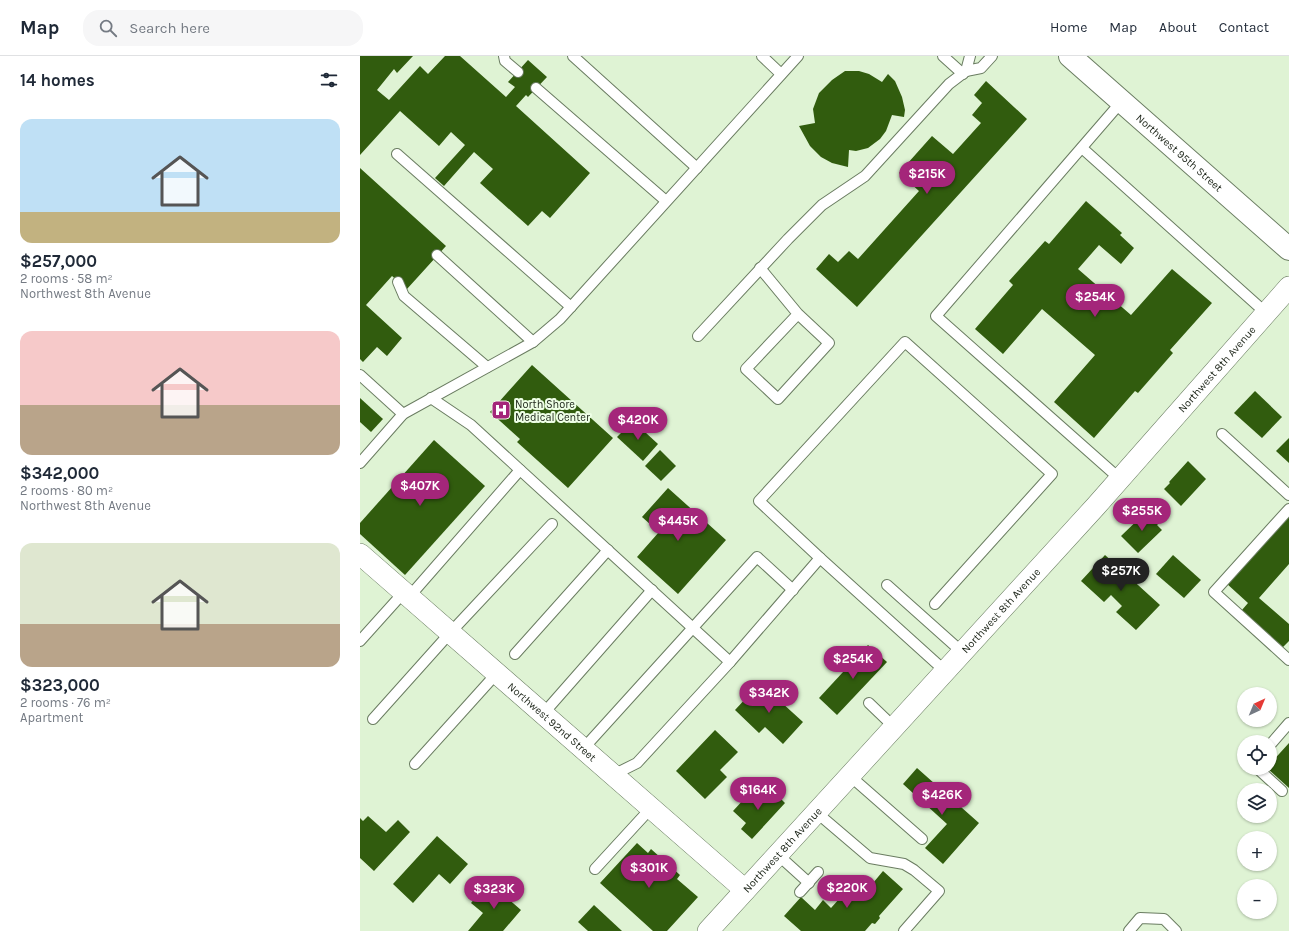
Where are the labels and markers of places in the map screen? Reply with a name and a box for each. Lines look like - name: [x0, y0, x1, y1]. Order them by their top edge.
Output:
- pin: $215K: [899, 161, 955, 195]
- pin: $254K: [1067, 284, 1123, 318]
- place label: North Shore Medical Center: [515, 398, 590, 424]
- hospital icon: North Shore Medical Center: [490, 399, 512, 421]
- pin: $420K: [610, 407, 666, 441]
- pin: $407K: [392, 473, 448, 507]
- pin: $255K: [1114, 498, 1170, 532]
- pin: $445K: [650, 508, 706, 542]
- pin: $257K: [1093, 558, 1149, 592]
- pin: $254K: [825, 646, 881, 680]
- pin: $342K: [741, 680, 797, 714]
- pin: $164K: [730, 777, 786, 811]
- pin: $426K: [914, 782, 970, 816]
- pin: $301K: [621, 855, 677, 889]
- pin: $220K: [819, 875, 875, 909]
- pin: $323K: [466, 876, 522, 910]

